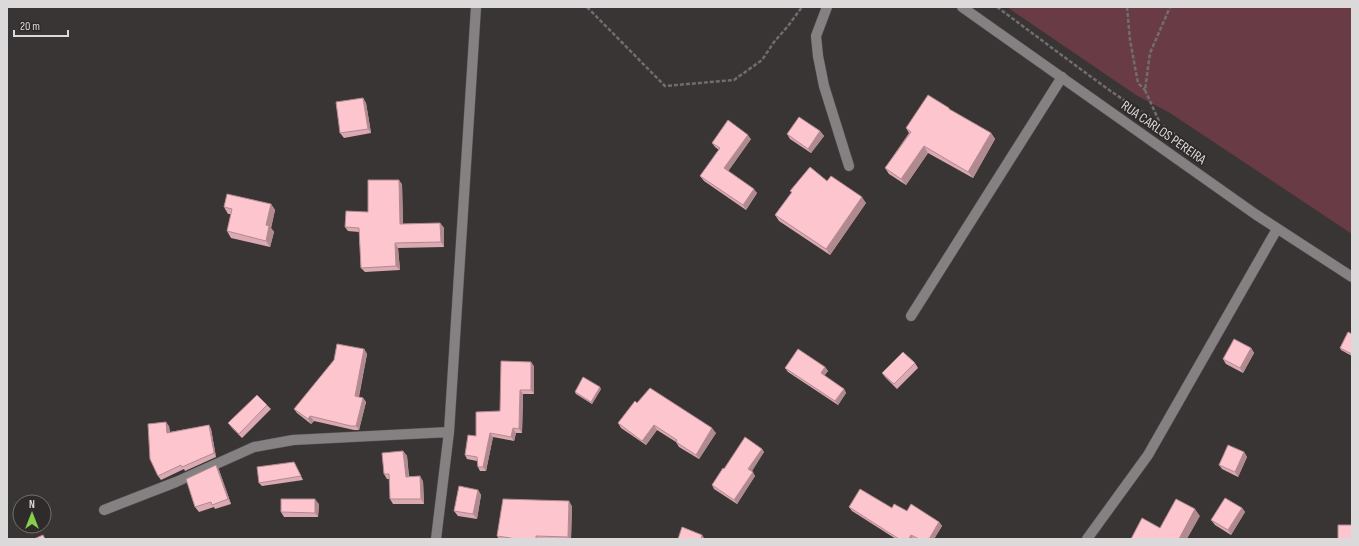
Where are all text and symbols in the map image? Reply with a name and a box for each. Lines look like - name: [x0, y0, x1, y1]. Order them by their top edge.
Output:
- scale bar: [14, 12, 68, 38]
- text: 20 m: [20, 19, 40, 34]
- street label: RUA CARLOS PEREIRA: [1118, 97, 1210, 169]
- north arrow: [12, 494, 52, 534]
- text: N: [29, 498, 35, 511]

